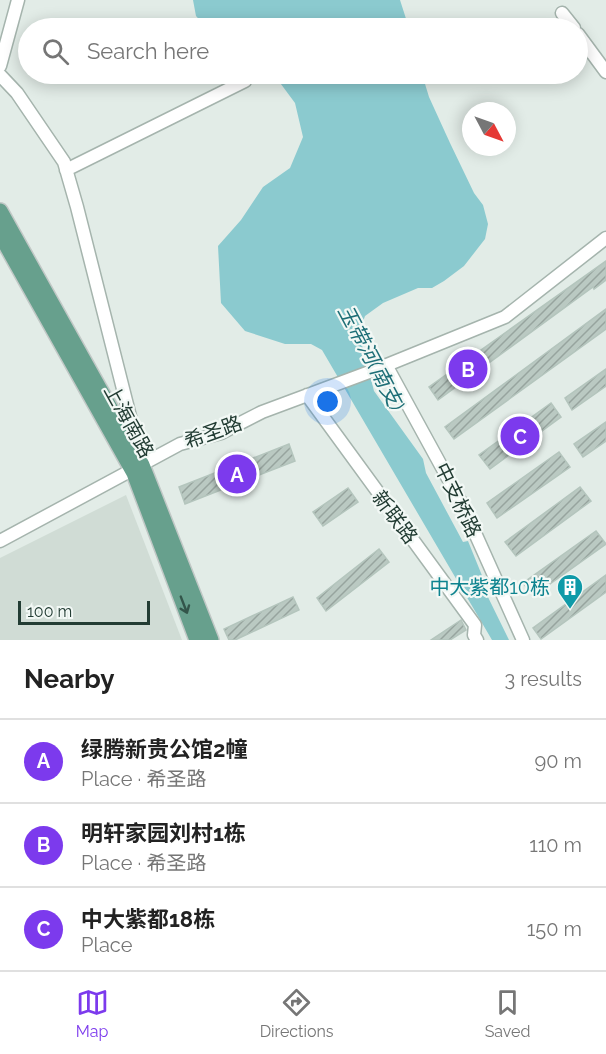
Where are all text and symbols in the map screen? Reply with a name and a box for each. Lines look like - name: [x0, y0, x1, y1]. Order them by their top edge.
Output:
- search box: [18, 18, 588, 84]
- icon: search: [39, 35, 72, 68]
- text: Search here: [87, 38, 209, 64]
- north arrow: [462, 102, 516, 156]
- water label: 玉带河(南支): [333, 301, 410, 415]
- pin: B: [448, 346, 488, 392]
- street label: 上海南路: [99, 380, 159, 462]
- your location: [313, 387, 342, 416]
- street label: 希圣路: [181, 410, 245, 454]
- pin: C: [500, 414, 540, 458]
- pin: A: [218, 452, 256, 496]
- street label: 中支桥路: [430, 459, 486, 541]
- street label: 新联路: [367, 486, 423, 548]
- building icon: 中大紫都10栋: [555, 572, 585, 610]
- place label: 中大紫都10栋: [429, 575, 550, 599]
- one-way arrow: [179, 595, 190, 614]
- scale bar: [18, 598, 150, 626]
- text: 100 m: [27, 602, 72, 621]
- text: Nearby: [24, 664, 114, 694]
- text: 3 results: [504, 667, 582, 691]
- text: 绿腾新贵公馆2幢: [81, 736, 247, 762]
- text: A: [37, 749, 50, 773]
- text: 90 m: [535, 749, 582, 773]
- text: Place · 希圣路: [81, 767, 206, 791]
- text: 明轩家园刘村1栋: [81, 820, 246, 846]
- text: B: [37, 833, 50, 857]
- text: 110 m: [529, 833, 582, 857]
- text: Place · 希圣路: [81, 851, 206, 875]
- text: 中大紫都18栋: [81, 906, 215, 932]
- text: C: [37, 917, 50, 941]
- text: 150 m: [527, 917, 582, 941]
- text: Place: [81, 933, 132, 957]
- tab: Map: [76, 986, 109, 1041]
- tab: Directions: [260, 986, 334, 1041]
- tab: Saved: [485, 986, 530, 1041]

